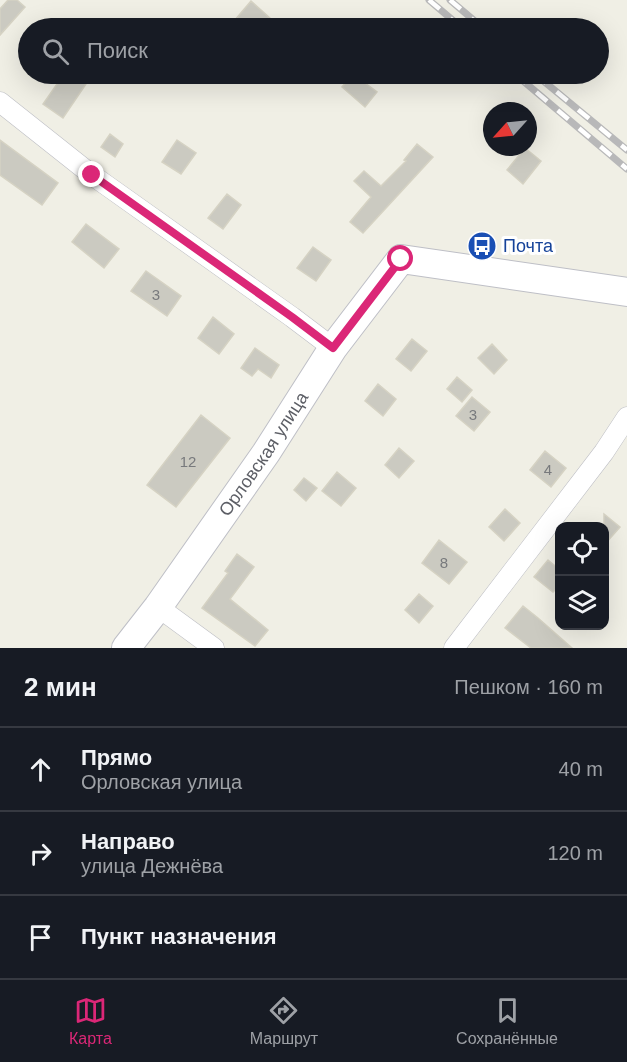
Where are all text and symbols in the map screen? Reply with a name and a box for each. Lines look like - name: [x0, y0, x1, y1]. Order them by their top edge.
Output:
- search box: [18, 18, 609, 84]
- icon: search: [39, 35, 72, 68]
- text: Поиск: [87, 38, 148, 63]
- north arrow: [483, 102, 537, 156]
- route end: [78, 161, 104, 187]
- bus stop icon: Почта: [466, 230, 498, 262]
- place label: Почта: [503, 236, 554, 256]
- route start: [387, 245, 413, 271]
- house number: 3: [152, 286, 160, 303]
- street label: Орловская улица: [215, 387, 313, 520]
- house number: 3: [469, 406, 477, 423]
- house number: 12: [180, 453, 196, 470]
- house number: 4: [544, 461, 552, 478]
- map controls: [555, 522, 609, 630]
- button: locate: [555, 522, 609, 576]
- house number: 8: [440, 554, 448, 571]
- button: layers: [555, 576, 609, 630]
- text: 2 мин: [24, 672, 97, 702]
- text: Пешком · 160 m: [454, 676, 603, 698]
- text: Прямо: [81, 745, 152, 770]
- icon: ahead: [24, 753, 57, 786]
- text: 40 m: [559, 758, 603, 780]
- text: Орловская улица: [81, 771, 242, 793]
- text: Направо: [81, 829, 175, 854]
- icon: right: [24, 837, 57, 870]
- text: 120 m: [547, 842, 603, 864]
- text: улица Дежнёва: [81, 855, 223, 877]
- icon: arrive: [24, 921, 57, 954]
- text: Пункт назначения: [81, 924, 277, 949]
- tab: Карта: [69, 994, 112, 1048]
- tab: Маршрут: [250, 994, 318, 1048]
- tab: Сохранённые: [456, 994, 558, 1048]

